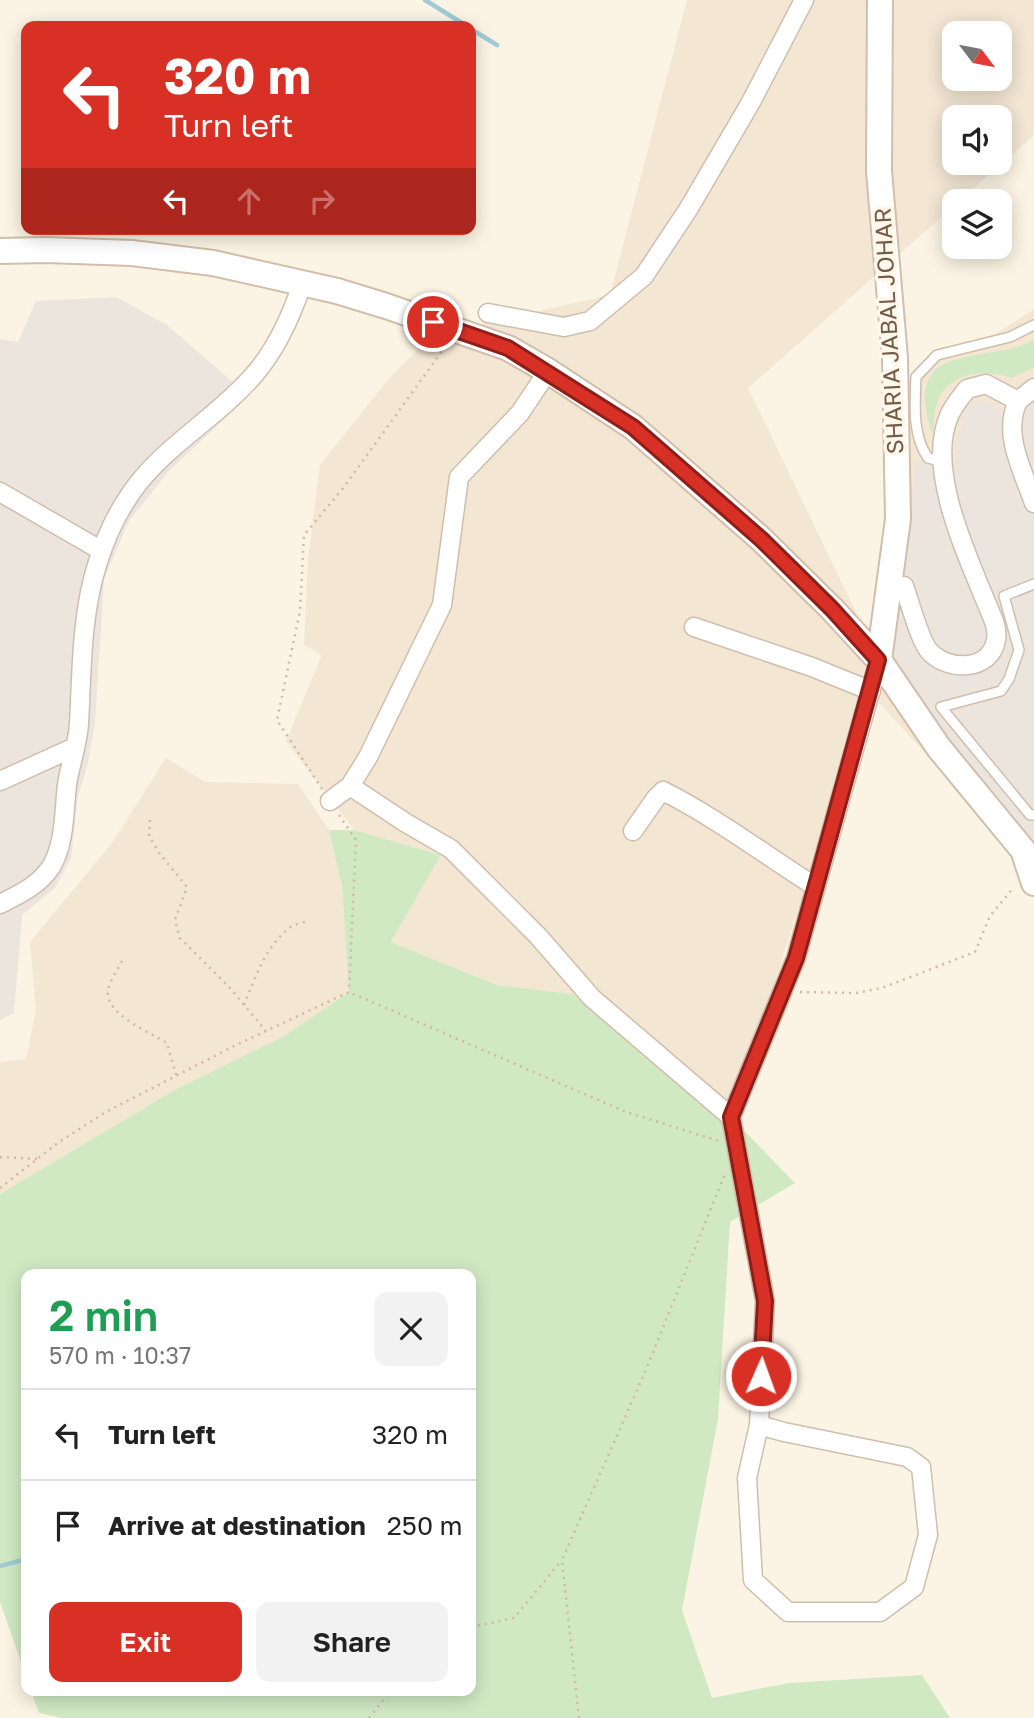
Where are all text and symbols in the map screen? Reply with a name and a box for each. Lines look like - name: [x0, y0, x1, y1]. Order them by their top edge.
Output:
- north arrow: [942, 21, 1012, 91]
- map controls: [942, 21, 1012, 259]
- text: 320 m: [164, 46, 311, 105]
- icon: left: [49, 49, 140, 140]
- button: sound: [942, 105, 1012, 175]
- text: Turn left: [164, 106, 293, 144]
- icon: left: [157, 182, 195, 220]
- icon: ahead: [230, 182, 268, 220]
- icon: right: [303, 182, 341, 220]
- button: layers: [942, 189, 1012, 259]
- street label: SHARIA JABAL JOHAR: [868, 207, 908, 455]
- pin: [403, 292, 463, 352]
- icon: arrive: [414, 303, 452, 341]
- text: 2 min: [49, 1290, 158, 1340]
- button: close: [374, 1292, 448, 1366]
- position arrow: [724, 1339, 798, 1413]
- text: 570 m · 10:37: [49, 1341, 191, 1369]
- icon: left: [49, 1416, 87, 1454]
- text: Turn left: [108, 1419, 216, 1450]
- text: 320 m: [372, 1419, 448, 1450]
- icon: arrive: [49, 1507, 87, 1545]
- text: Arrive at destination: [108, 1510, 366, 1541]
- text: 250 m: [387, 1510, 463, 1541]
- button: Exit: [49, 1602, 242, 1682]
- button: Share: [256, 1602, 448, 1682]

